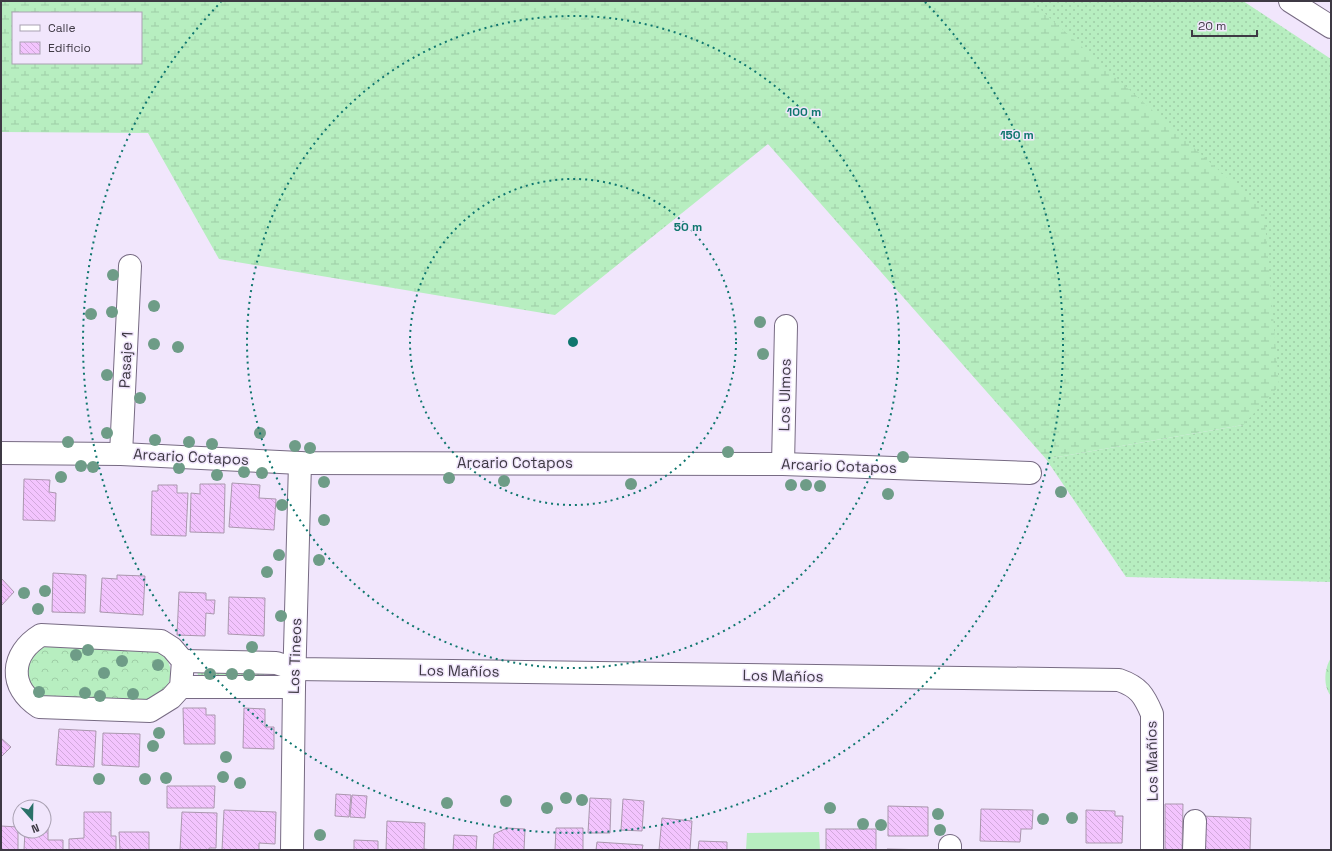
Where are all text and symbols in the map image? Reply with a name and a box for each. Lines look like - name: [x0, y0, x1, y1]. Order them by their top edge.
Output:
- legend: [12, 12, 142, 64]
- scale bar: [1192, 12, 1257, 38]
- text: 20 m: [1198, 18, 1226, 34]
- text: Calle: [48, 20, 76, 36]
- text: Edificio: [48, 40, 91, 56]
- text: 100 m: [787, 104, 821, 120]
- text: 150 m: [1000, 127, 1034, 143]
- text: 50 m: [674, 219, 702, 235]
- street label: Pasaje 1: [115, 331, 136, 389]
- centre of rings: [566, 335, 580, 349]
- street label: Los Ulmos: [774, 358, 795, 432]
- street label: Arcario Cotapos: [133, 444, 249, 469]
- street label: Arcario Cotapos: [457, 453, 573, 472]
- street label: Arcario Cotapos: [781, 454, 897, 477]
- street label: Los Tineos: [284, 617, 305, 694]
- street label: Los Mañíos: [418, 660, 500, 681]
- street label: Los Mañíos: [742, 665, 824, 686]
- street label: Los Mañíos: [1141, 720, 1162, 802]
- north arrow: [12, 799, 52, 839]
- text: N: [30, 821, 41, 836]

